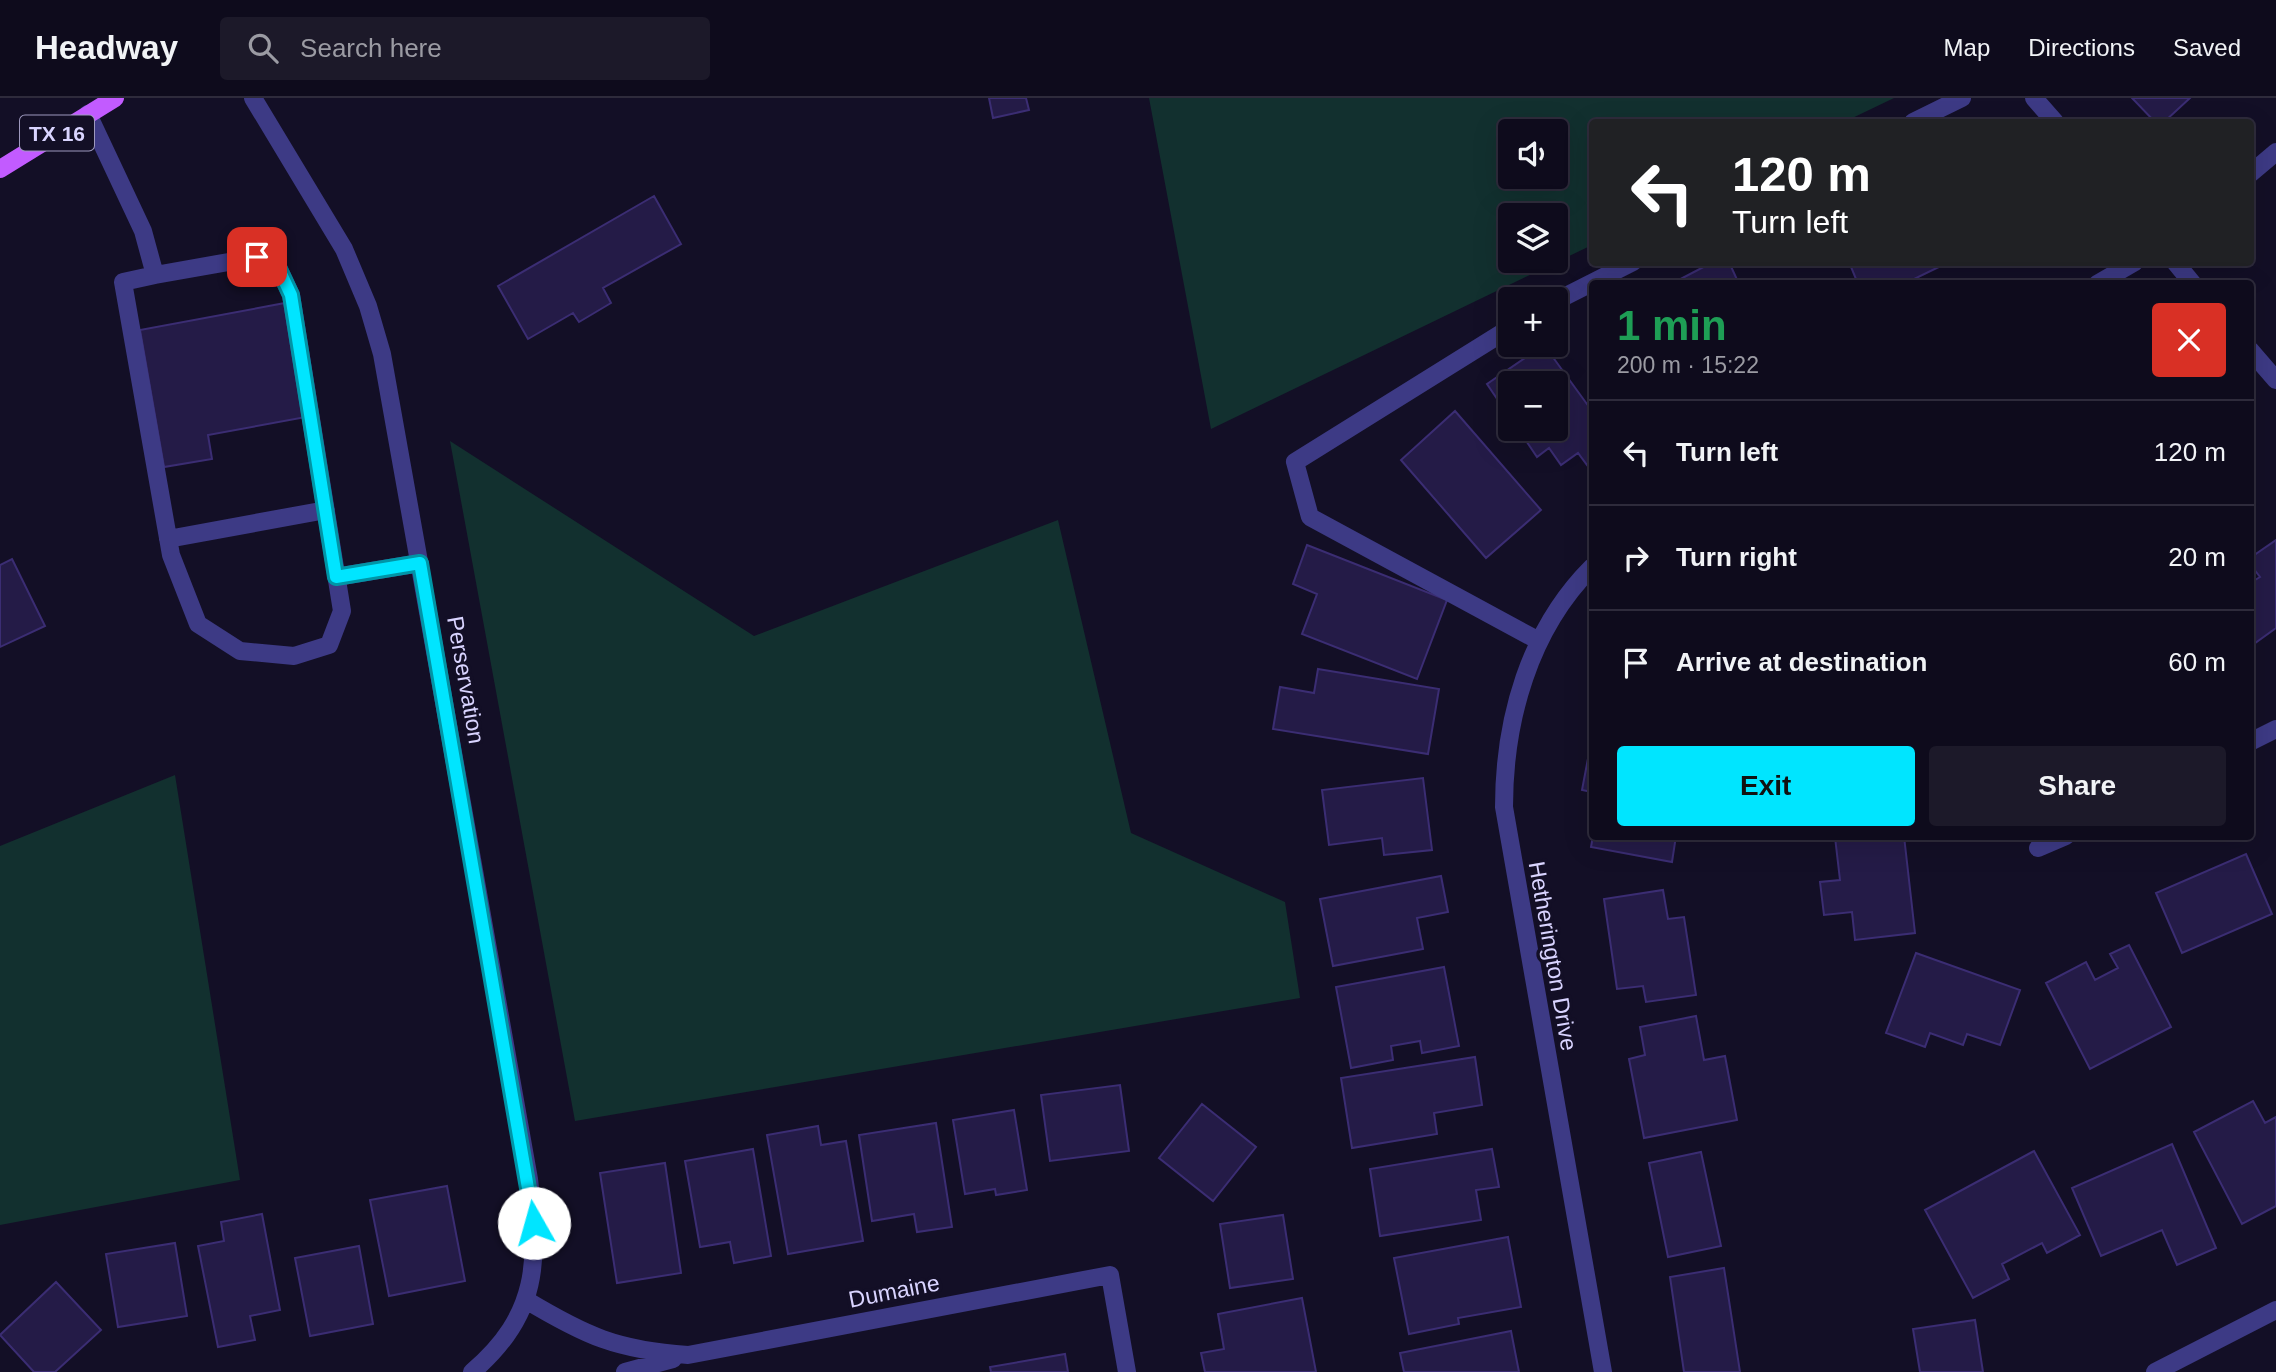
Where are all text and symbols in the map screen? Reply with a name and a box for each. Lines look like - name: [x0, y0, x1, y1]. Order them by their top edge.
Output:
- search box: [220, 17, 710, 80]
- text: Headway: [35, 29, 178, 66]
- icon: search: [244, 29, 282, 67]
- text: Search here: [300, 33, 442, 63]
- text: Map: [1944, 34, 1990, 61]
- text: Directions: [2028, 34, 2135, 61]
- text: Saved: [2173, 34, 2241, 61]
- road number: TX 16: [20, 116, 94, 150]
- map controls: [1498, 119, 1568, 441]
- button: sound: [1498, 119, 1568, 189]
- icon: left: [1617, 147, 1708, 238]
- text: 120 m: [1732, 147, 1871, 201]
- button: layers: [1498, 203, 1568, 273]
- text: Turn left: [1732, 204, 1848, 240]
- pin: [227, 227, 287, 287]
- icon: arrive: [238, 238, 276, 276]
- button: +: [1498, 287, 1568, 357]
- text: 1 min: [1617, 302, 1727, 349]
- button: close: [2152, 303, 2226, 377]
- text: 200 m · 15:22: [1617, 352, 1759, 378]
- button: −: [1498, 371, 1568, 441]
- icon: left: [1617, 434, 1655, 472]
- text: Turn left: [1676, 437, 1778, 467]
- text: 120 m: [2154, 437, 2226, 467]
- icon: right: [1617, 539, 1655, 577]
- text: Turn right: [1676, 542, 1797, 572]
- text: 20 m: [2168, 542, 2226, 572]
- street label: Perservation: [442, 614, 490, 746]
- icon: arrive: [1617, 644, 1655, 682]
- text: Arrive at destination: [1676, 647, 1927, 677]
- text: 60 m: [2168, 647, 2226, 677]
- button: Exit: [1617, 746, 1915, 826]
- button: Share: [1929, 746, 2226, 826]
- street label: Hetherington Drive: [1524, 859, 1582, 1053]
- position arrow: [497, 1186, 571, 1260]
- street label: Dumaine: [846, 1269, 942, 1313]

